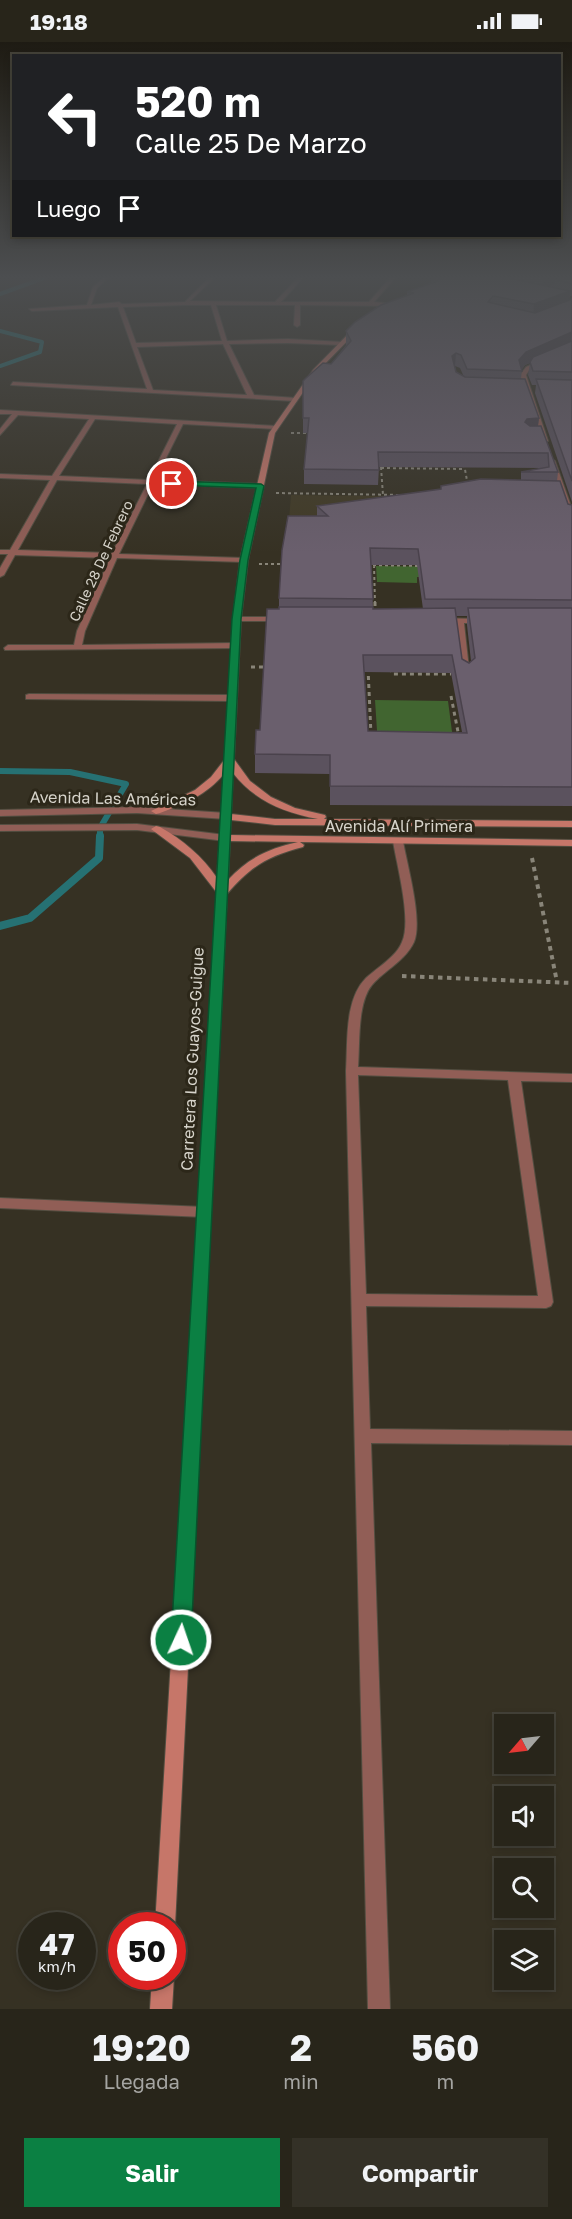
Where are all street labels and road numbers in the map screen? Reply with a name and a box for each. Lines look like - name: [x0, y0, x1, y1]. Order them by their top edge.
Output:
- street label: Calle 28 De Febrero: [65, 498, 136, 624]
- street label: Avenida Las Américas: [30, 787, 196, 809]
- street label: Avenida Alí Primera: [325, 816, 473, 836]
- street label: Carretera Los Guayos-Guigue: [176, 947, 208, 1171]

